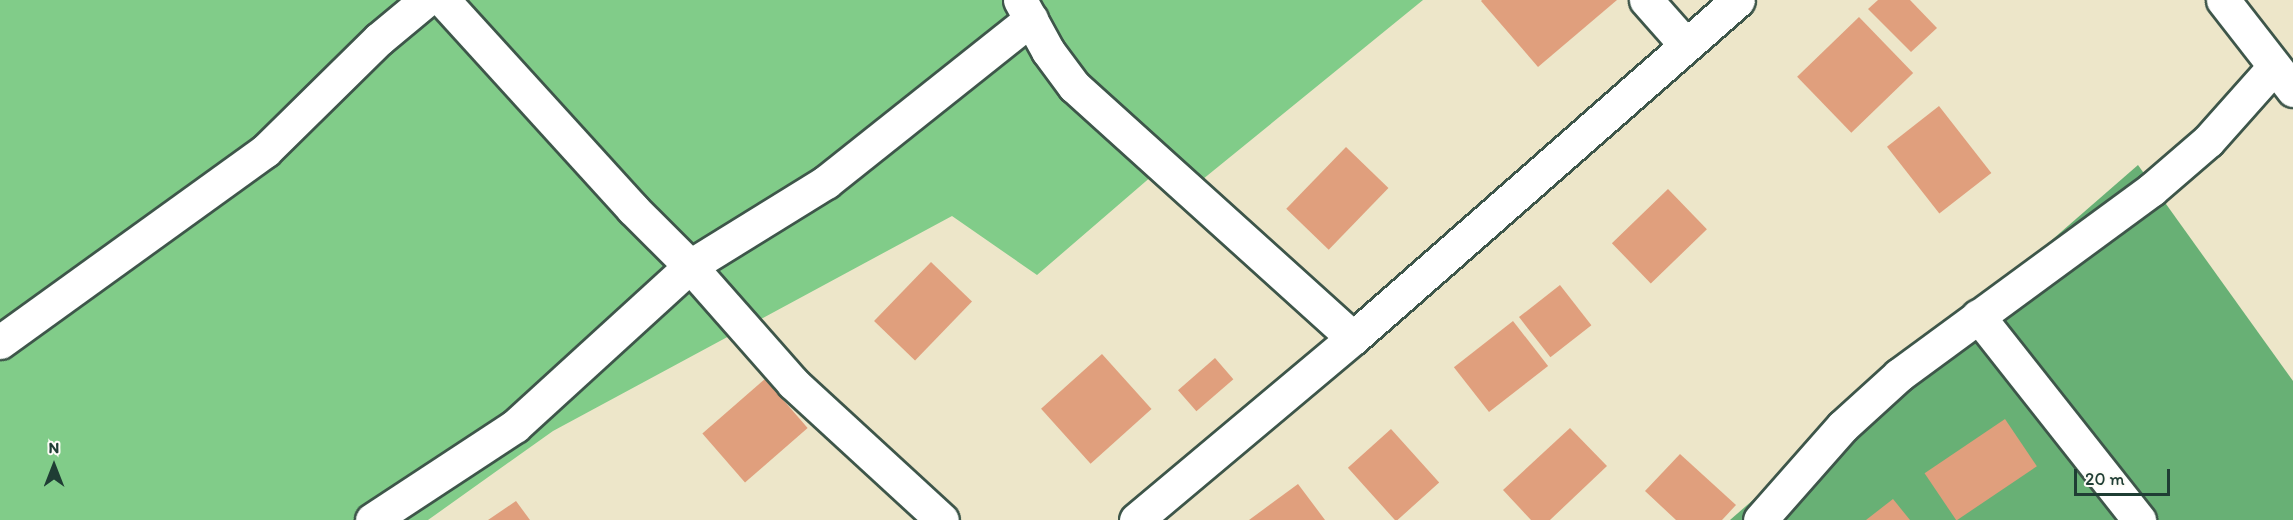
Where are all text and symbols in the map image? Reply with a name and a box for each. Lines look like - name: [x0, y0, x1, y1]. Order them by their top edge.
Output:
- north arrow: [24, 436, 84, 496]
- text: N: [49, 438, 59, 457]
- scale bar: [2077, 457, 2173, 495]
- text: 20 m: [2085, 468, 2125, 490]

